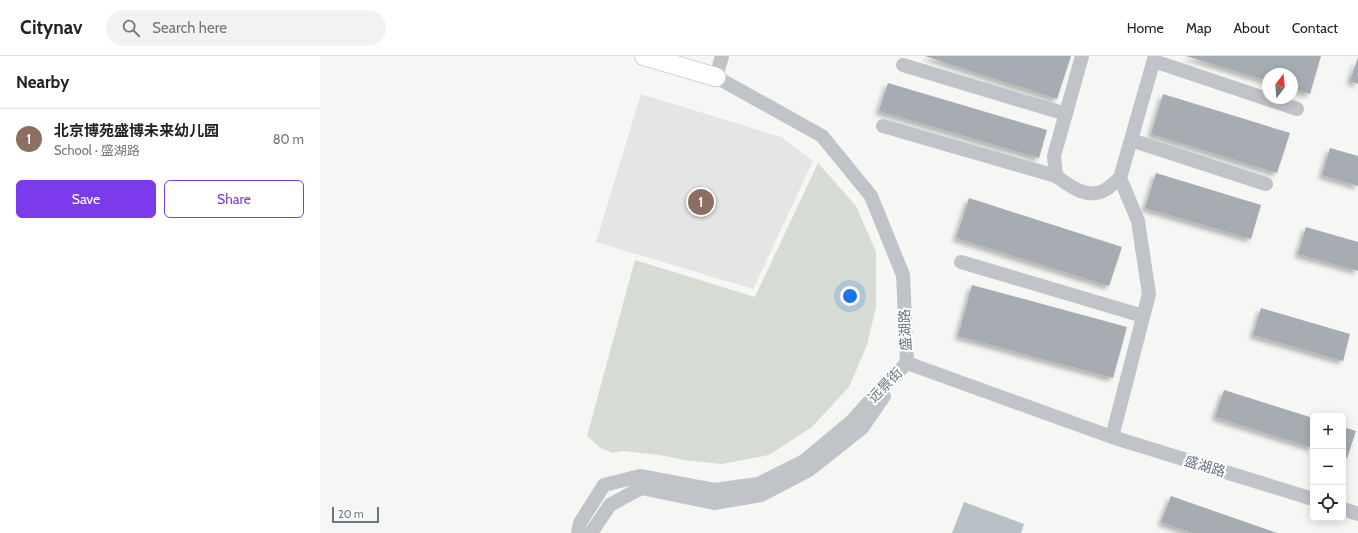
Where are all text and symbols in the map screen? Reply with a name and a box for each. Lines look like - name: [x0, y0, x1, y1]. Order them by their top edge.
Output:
- search box: [106, 10, 386, 46]
- text: Citynav: [20, 16, 82, 39]
- icon: search: [120, 17, 142, 39]
- text: Search here: [152, 19, 227, 37]
- text: Home: [1127, 19, 1164, 37]
- text: Map: [1186, 19, 1211, 37]
- text: About: [1233, 19, 1270, 37]
- text: Contact: [1292, 19, 1338, 37]
- north arrow: [1262, 68, 1298, 104]
- text: Nearby: [16, 72, 69, 92]
- text: 北京博苑盛博未来幼儿园: [54, 122, 219, 140]
- text: 1: [27, 131, 31, 147]
- text: 80 m: [273, 131, 304, 147]
- text: School · 盛湖路: [54, 142, 140, 158]
- button: Save: [16, 180, 156, 218]
- button: Share: [164, 180, 304, 218]
- pin: 1: [688, 187, 714, 217]
- your location: [840, 286, 860, 306]
- street label: 盛湖路: [895, 309, 915, 351]
- street label: 远景街: [864, 364, 906, 406]
- map controls: [1310, 413, 1346, 521]
- button: +: [1310, 413, 1346, 449]
- button: −: [1310, 449, 1346, 485]
- street label: 盛湖路: [1182, 451, 1228, 481]
- button: locate: [1310, 485, 1346, 521]
- scale bar: [332, 505, 379, 524]
- text: 20 m: [338, 507, 364, 521]

